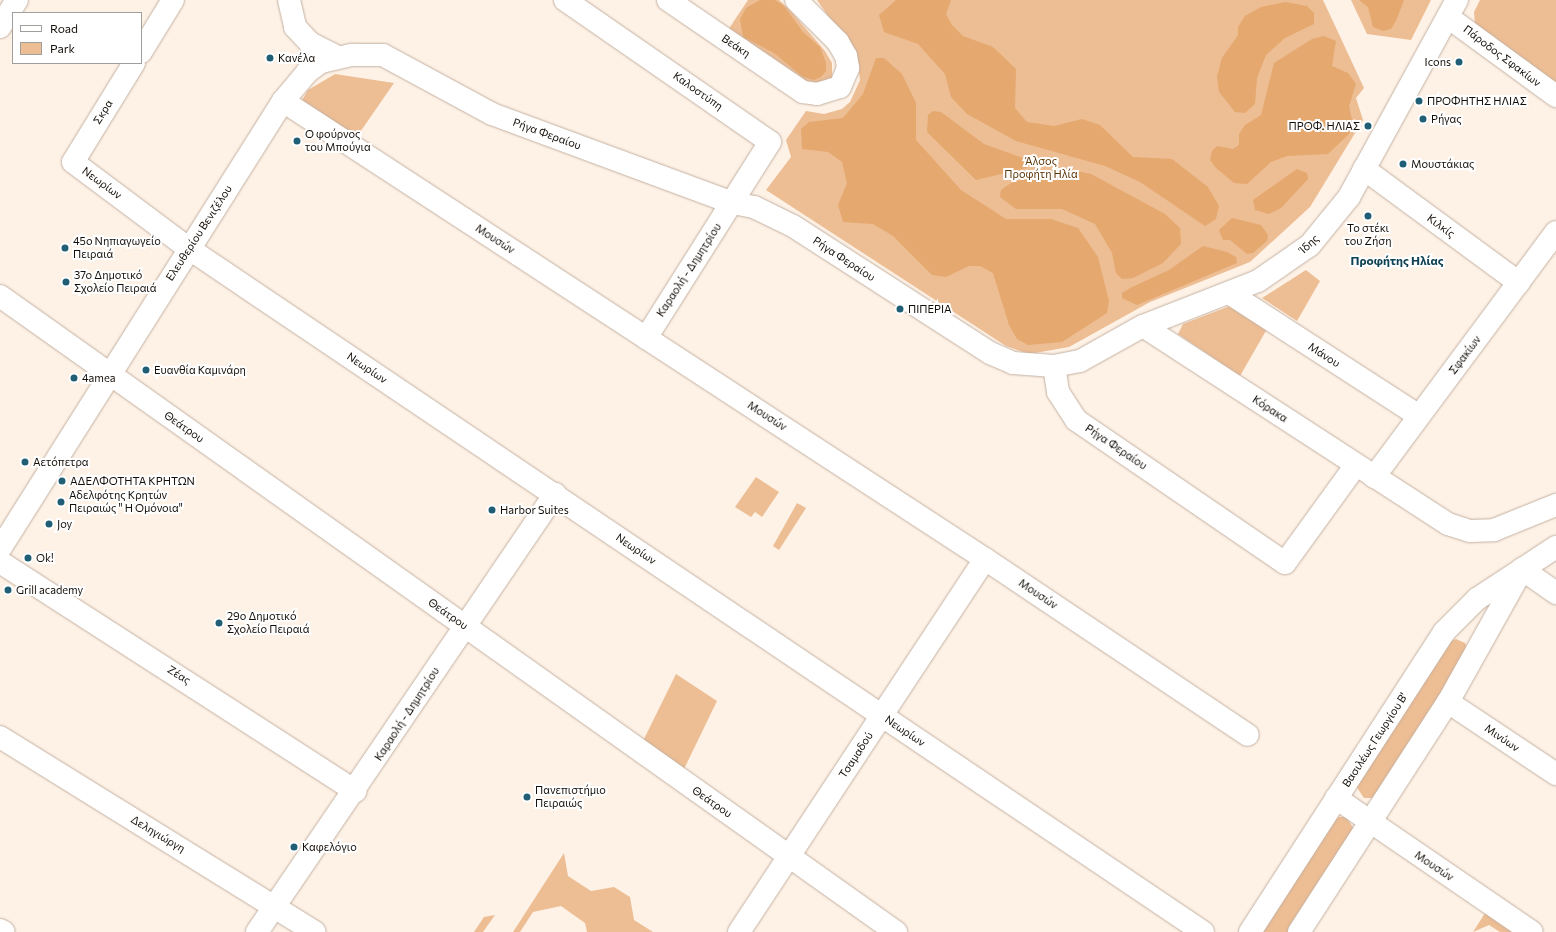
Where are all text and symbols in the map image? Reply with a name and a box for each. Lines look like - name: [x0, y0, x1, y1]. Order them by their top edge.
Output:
- legend: [12, 12, 142, 64]
- text: Road: [50, 21, 78, 35]
- street label: Πάροδος Σφακίων: [1461, 23, 1543, 89]
- street label: Βεάκη: [719, 32, 753, 60]
- text: Park: [50, 41, 75, 55]
- place label: Κανέλα: [278, 51, 315, 65]
- marker: Κανέλα: [265, 53, 275, 63]
- place label: Icons: [1425, 55, 1451, 69]
- marker: Icons: [1454, 57, 1464, 67]
- street label: Καλοστύπη: [671, 69, 725, 113]
- place label: ΠΡΟΦΗΤΗΣ ΗΛΙΑΣ: [1427, 94, 1527, 108]
- marker: ΠΡΟΦΗΤΗΣ ΗΛΙΑΣ: [1414, 96, 1424, 106]
- street label: Σκρα: [90, 97, 116, 127]
- place label: Ρήγας: [1431, 112, 1462, 126]
- marker: Ρήγας: [1418, 114, 1428, 124]
- street label: Ρήγα Φεραίου: [511, 116, 583, 152]
- place label: ΠΡΟΦ. ΗΛΙΑΣ: [1289, 119, 1360, 133]
- marker: ΠΡΟΦ. ΗΛΙΑΣ: [1363, 121, 1373, 131]
- place label: Ο φούρνος του Μπούγια: [305, 128, 371, 154]
- marker: Ο φούρνος του Μπούγια: [292, 136, 302, 146]
- park label: Άλσος Προφήτη Ηλία: [1004, 155, 1078, 181]
- place label: Μουστάκιας: [1411, 157, 1475, 171]
- marker: Μουστάκιας: [1398, 159, 1408, 169]
- street label: Νεωρίων: [80, 164, 124, 202]
- street label: Ελευθερίου Βενιζέλου: [163, 183, 235, 283]
- marker: Το στέκι του Ζήση: [1363, 211, 1373, 221]
- street label: Κιλκίς: [1425, 211, 1457, 241]
- street label: Μουσών: [473, 221, 517, 257]
- street label: Καραολή - Δημητρίου: [654, 221, 724, 319]
- place label: Το στέκι του Ζήση: [1344, 222, 1392, 248]
- street label: Ίδης: [1296, 232, 1322, 256]
- street label: Ρήγα Φεραίου: [810, 234, 878, 284]
- place label: 45ο Νηπιαγωγείο Πειραιά: [73, 235, 161, 261]
- marker: 45ο Νηπιαγωγείο Πειραιά: [60, 243, 70, 253]
- district label: Προφήτης Ηλίας: [1351, 254, 1443, 268]
- place label: 37ο Δημοτικό Σχολείο Πειραιά: [74, 269, 156, 295]
- marker: 37ο Δημοτικό Σχολείο Πειραιά: [61, 277, 71, 287]
- place label: ΠΙΠΕΡΙΑ: [908, 302, 952, 316]
- marker: ΠΙΠΕΡΙΑ: [895, 304, 905, 314]
- street label: Σφακίων: [1446, 333, 1484, 377]
- street label: Μάνου: [1306, 340, 1342, 370]
- street label: Νεωρίων: [344, 350, 390, 386]
- place label: Ευανθία Καμινάρη: [154, 363, 246, 377]
- marker: Ευανθία Καμινάρη: [141, 365, 151, 375]
- place label: 4amea: [82, 371, 116, 385]
- marker: 4amea: [69, 373, 79, 383]
- street label: Κόρακα: [1250, 393, 1290, 425]
- street label: Μουσών: [745, 398, 789, 434]
- street label: Θεάτρου: [161, 408, 207, 446]
- street label: Ρήγα Φεραίου: [1083, 422, 1149, 472]
- place label: Αετόπετρα: [33, 455, 89, 469]
- marker: Αετόπετρα: [20, 457, 30, 467]
- place label: ΑΔΕΛΦΟΤΗΤΑ ΚΡΗΤΏΝ: [70, 474, 195, 488]
- marker: ΑΔΕΛΦΟΤΗΤΑ ΚΡΗΤΏΝ: [57, 476, 67, 486]
- place label: Αδελφότης Κρητών Πειραιώς " Η Ομόνοια": [69, 489, 183, 515]
- marker: Αδελφότης Κρητών Πειραιώς " Η Ομόνοια": [56, 497, 66, 507]
- place label: Harbor Suites: [500, 503, 569, 517]
- marker: Harbor Suites: [487, 505, 497, 515]
- place label: Joy: [57, 517, 72, 531]
- marker: Joy: [44, 519, 54, 529]
- street label: Νεωρίων: [613, 531, 659, 567]
- place label: Ok!: [36, 551, 54, 565]
- marker: Ok!: [23, 553, 33, 563]
- street label: Μουσών: [1016, 576, 1060, 612]
- place label: Grill academy: [16, 583, 83, 597]
- marker: Grill academy: [3, 585, 13, 595]
- street label: Θεάτρου: [425, 595, 471, 633]
- place label: 29ο Δημοτικό Σχολείο Πειραιά: [227, 610, 309, 636]
- marker: 29ο Δημοτικό Σχολείο Πειραιά: [214, 618, 224, 628]
- street label: Ζέας: [165, 663, 193, 687]
- street label: Καραολή - Δημητρίου: [372, 665, 442, 763]
- street label: Βασιλέως Γεωργίου Β': [1340, 690, 1410, 790]
- street label: Νεωρίων: [882, 713, 928, 749]
- street label: Μινύων: [1482, 722, 1522, 754]
- street label: Τσαμαδού: [836, 730, 876, 780]
- street label: Θεάτρου: [689, 783, 735, 821]
- place label: Πανεπιστήμιο Πειραιώς: [535, 784, 606, 810]
- marker: Πανεπιστήμιο Πειραιώς: [522, 792, 532, 802]
- street label: Δεληγιώργη: [129, 813, 187, 855]
- place label: Καφελόγιο: [302, 840, 357, 854]
- marker: Καφελόγιο: [289, 842, 299, 852]
- street label: Μουσών: [1412, 848, 1456, 884]

